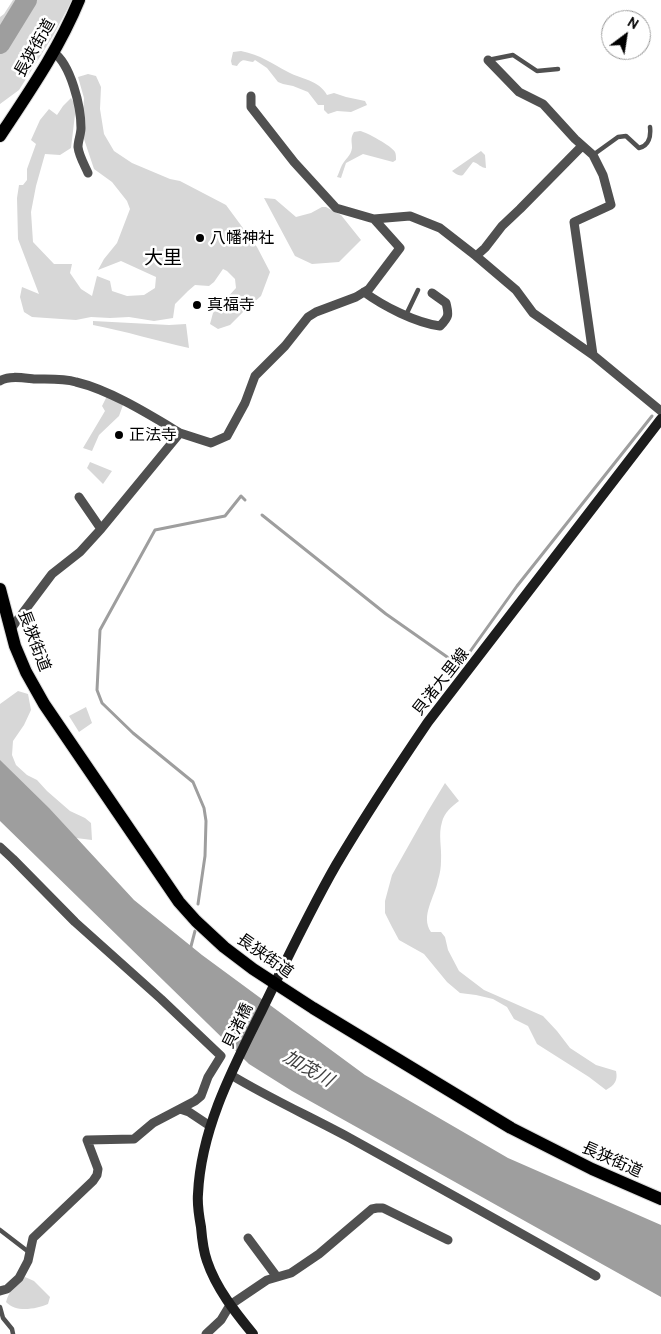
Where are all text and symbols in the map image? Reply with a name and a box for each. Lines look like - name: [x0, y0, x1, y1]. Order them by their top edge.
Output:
- north arrow: [601, 10, 651, 60]
- text: N: [624, 13, 642, 33]
- street label: 長狭街道: [11, 15, 59, 81]
- place label: 八幡神社: [210, 228, 274, 248]
- marker: 八幡神社: [194, 232, 206, 244]
- district label: 大里: [144, 247, 182, 269]
- place label: 真福寺: [207, 295, 255, 315]
- marker: 真福寺: [191, 299, 203, 311]
- place label: 正法寺: [129, 425, 177, 445]
- marker: 正法寺: [113, 429, 125, 441]
- street label: 長狭街道: [14, 608, 54, 674]
- street label: 貝渚大里線: [409, 645, 473, 719]
- street label: 長狭街道: [233, 930, 297, 982]
- street label: 貝渚橋: [219, 1000, 257, 1052]
- water label: 加茂川: [279, 1046, 337, 1092]
- street label: 長狭街道: [579, 1138, 645, 1182]

